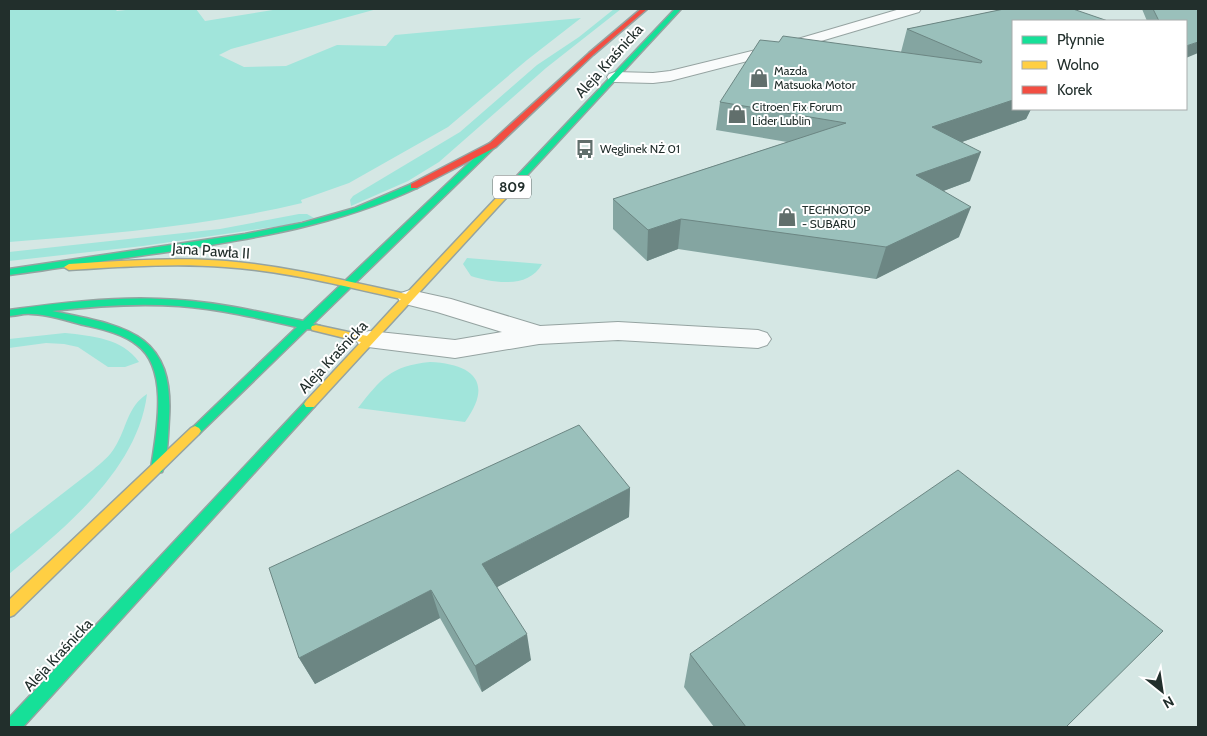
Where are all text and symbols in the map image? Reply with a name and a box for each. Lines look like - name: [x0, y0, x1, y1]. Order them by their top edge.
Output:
- street label: Aleja Kraśnicka: [571, 20, 647, 102]
- legend: [1012, 20, 1187, 110]
- text: Płynnie: [1057, 31, 1105, 49]
- text: Wolno: [1057, 56, 1099, 74]
- place label: Mazda Matsuoka Motor: [774, 63, 856, 92]
- shop icon: Mazda Matsuoka Motor: [748, 67, 770, 89]
- text: Korek: [1057, 81, 1092, 99]
- place label: Citroen Fix Forum Lider Lublin: [752, 99, 842, 128]
- shop icon: Citroen Fix Forum Lider Lublin: [726, 103, 748, 125]
- bus stop icon: Węglinek NŻ 01: [574, 138, 596, 160]
- place label: Węglinek NŻ 01: [600, 141, 680, 156]
- road number: 809: [493, 176, 531, 198]
- place label: TECHNOTOP - SUBARU: [802, 202, 871, 231]
- shop icon: TECHNOTOP - SUBARU: [776, 206, 798, 228]
- street label: Jana Pawła II: [171, 239, 250, 263]
- street label: Aleja Kraśnicka: [295, 316, 372, 397]
- street label: Aleja Kraśnicka: [20, 614, 97, 695]
- north arrow: [1137, 666, 1187, 716]
- text: N: [1160, 692, 1177, 713]

